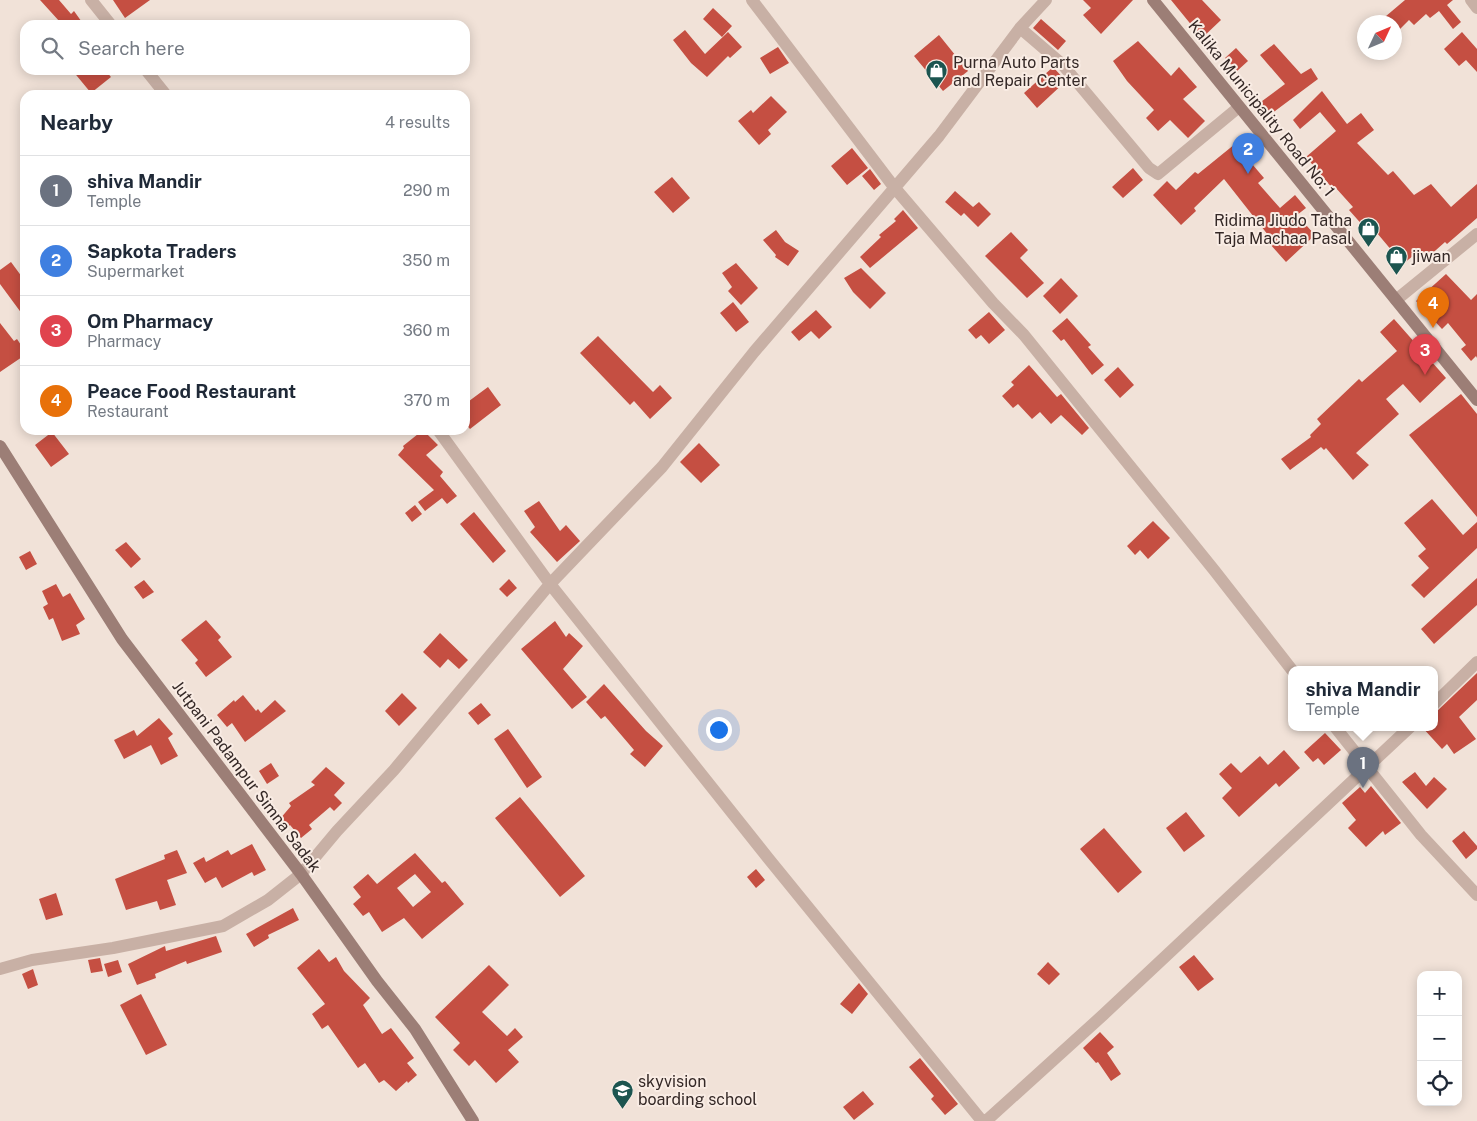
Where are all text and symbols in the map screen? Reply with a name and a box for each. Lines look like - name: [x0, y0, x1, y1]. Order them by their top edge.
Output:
- north arrow: [1357, 15, 1402, 60]
- street label: Kalika Municipality Road No: 1: [1184, 16, 1339, 200]
- search box: [20, 20, 470, 75]
- icon: search: [38, 34, 66, 62]
- text: Search here: [78, 37, 185, 59]
- place label: Purna Auto Parts and Repair Center: [953, 53, 1087, 90]
- shop icon: Purna Auto Parts and Repair Center: [925, 59, 949, 90]
- text: Nearby: [40, 110, 113, 135]
- text: 4 results: [385, 113, 450, 132]
- pin: 2: [1232, 133, 1264, 174]
- text: shiva Mandir: [87, 170, 202, 192]
- text: 1: [53, 181, 59, 200]
- text: 290 m: [403, 181, 450, 200]
- text: Temple: [87, 192, 141, 211]
- place label: Ridima Jiudo Tatha Taja Machaa Pasal: [1214, 211, 1352, 248]
- shop icon: Ridima Jiudo Tatha Taja Machaa Pasal: [1356, 217, 1380, 248]
- text: Sapkota Traders: [87, 240, 236, 262]
- shop icon: jiwan: [1384, 244, 1408, 275]
- place label: jiwan: [1411, 247, 1451, 266]
- text: 2: [51, 251, 61, 270]
- text: 350 m: [402, 251, 450, 270]
- text: Supermarket: [87, 262, 184, 281]
- pin: 4: [1417, 287, 1449, 328]
- text: Om Pharmacy: [87, 310, 213, 332]
- text: 3: [51, 321, 61, 340]
- text: 360 m: [403, 321, 450, 340]
- text: Pharmacy: [87, 332, 161, 351]
- pin: 3: [1409, 334, 1441, 375]
- text: Peace Food Restaurant: [87, 380, 296, 402]
- text: 4: [51, 391, 61, 410]
- text: 370 m: [403, 391, 450, 410]
- text: Restaurant: [87, 402, 169, 421]
- popup: [1288, 666, 1438, 731]
- street label: Jutpani Padampur Simna Sadak: [168, 677, 325, 876]
- text: shiva Mandir: [1306, 678, 1420, 700]
- text: Temple: [1306, 700, 1360, 719]
- your location: [706, 717, 732, 743]
- pin: 1: [1347, 747, 1379, 788]
- map controls: [1417, 971, 1462, 1106]
- button: +: [1417, 971, 1462, 1016]
- button: −: [1417, 1016, 1462, 1061]
- button: locate: [1417, 1061, 1462, 1106]
- place label: skyvision boarding school: [638, 1072, 757, 1109]
- school or university icon: skyvision boarding school: [610, 1078, 634, 1109]

